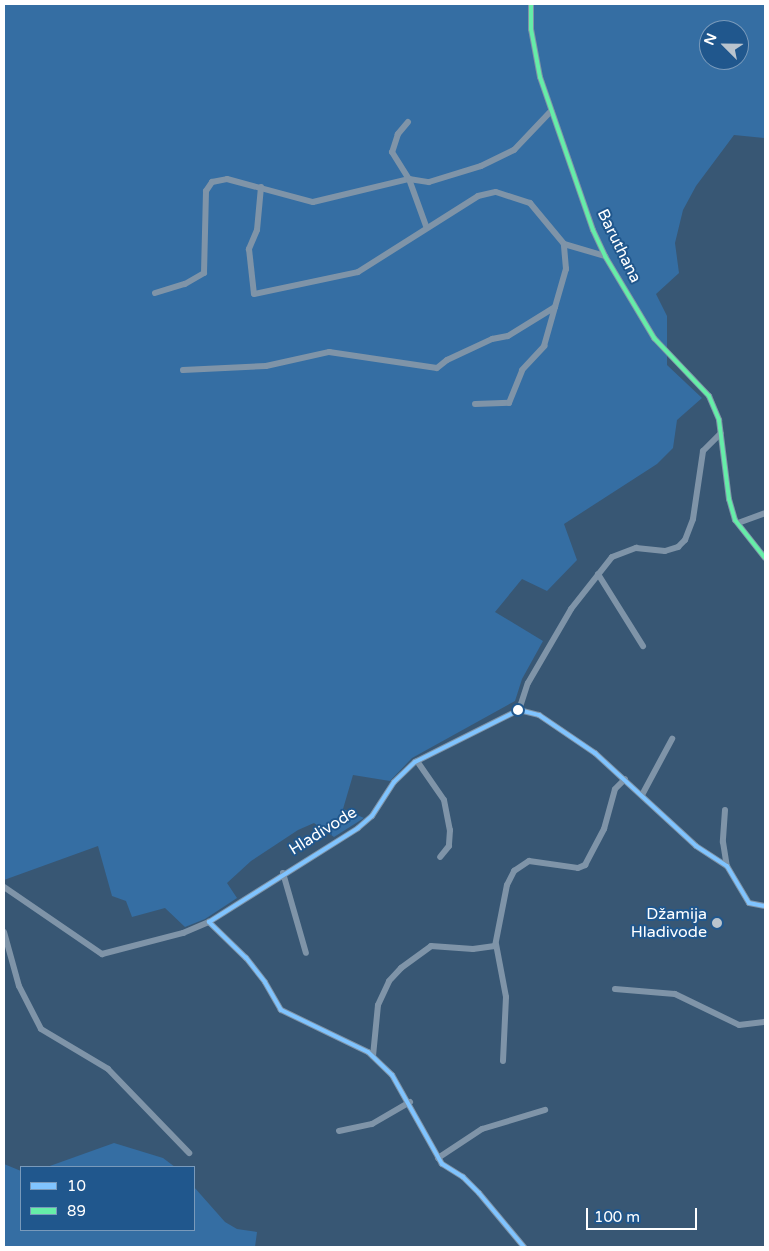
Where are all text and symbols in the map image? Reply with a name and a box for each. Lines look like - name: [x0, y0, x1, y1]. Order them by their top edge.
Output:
- north arrow: [699, 20, 749, 70]
- text: N: [701, 31, 721, 48]
- street label: Baruthana: [593, 206, 645, 286]
- unlabelled marker: [513, 705, 523, 715]
- street label: Hladivode: [286, 803, 360, 859]
- place label: Džamija Hladivode: [631, 904, 707, 942]
- marker: Džamija Hladivode: [711, 917, 723, 929]
- legend: [20, 1166, 195, 1231]
- text: 10: [67, 1177, 86, 1195]
- scale bar: [589, 1198, 700, 1230]
- text: 89: [67, 1202, 86, 1220]
- text: 100 m: [594, 1208, 640, 1226]

